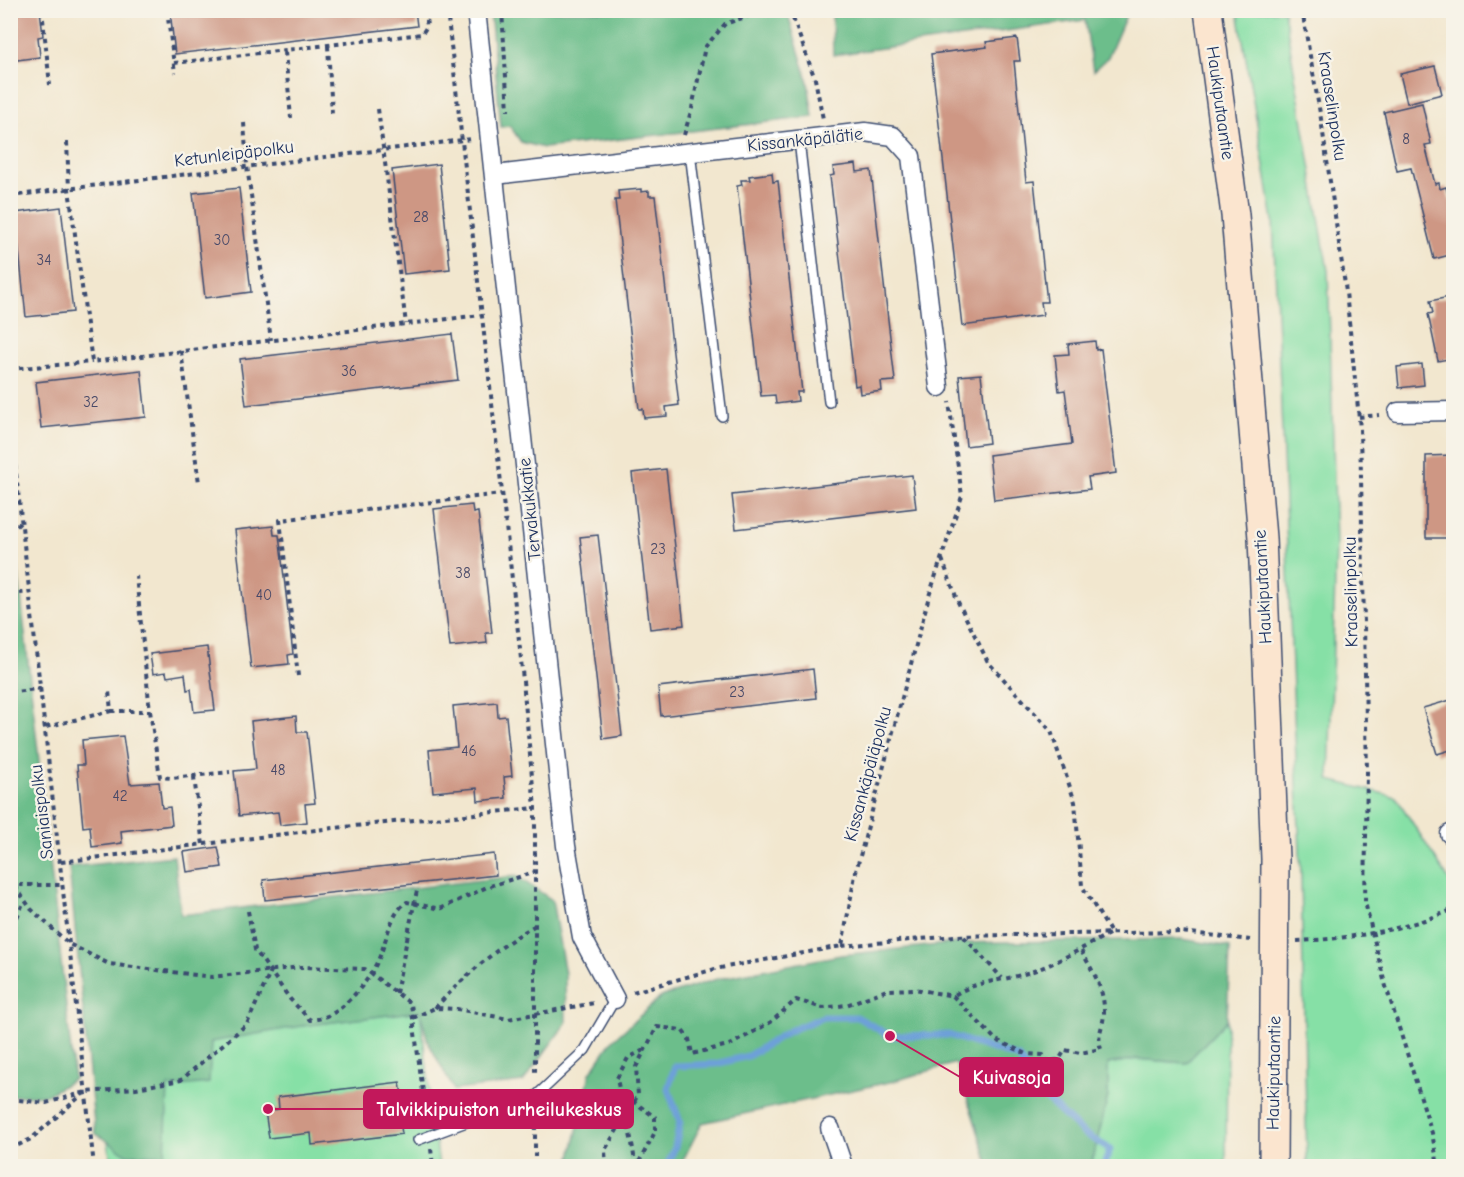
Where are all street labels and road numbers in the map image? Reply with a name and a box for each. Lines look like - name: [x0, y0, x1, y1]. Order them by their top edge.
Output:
- street label: Haukiputaantie: [1202, 45, 1238, 161]
- street label: Kraaselinpolku: [1313, 50, 1351, 162]
- street label: Kissankäpälätie: [746, 123, 864, 157]
- street label: Ketunleipäpolku: [173, 136, 295, 172]
- street label: Tervakukkatie: [514, 457, 546, 561]
- street label: Haukiputaantie: [1250, 529, 1276, 645]
- street label: Kraaselinpolku: [1340, 536, 1362, 648]
- street label: Kissankäpäläpolku: [840, 704, 896, 844]
- street label: Saniaispolku: [26, 764, 58, 860]
- street label: Haukiputaantie: [1263, 1016, 1285, 1130]

